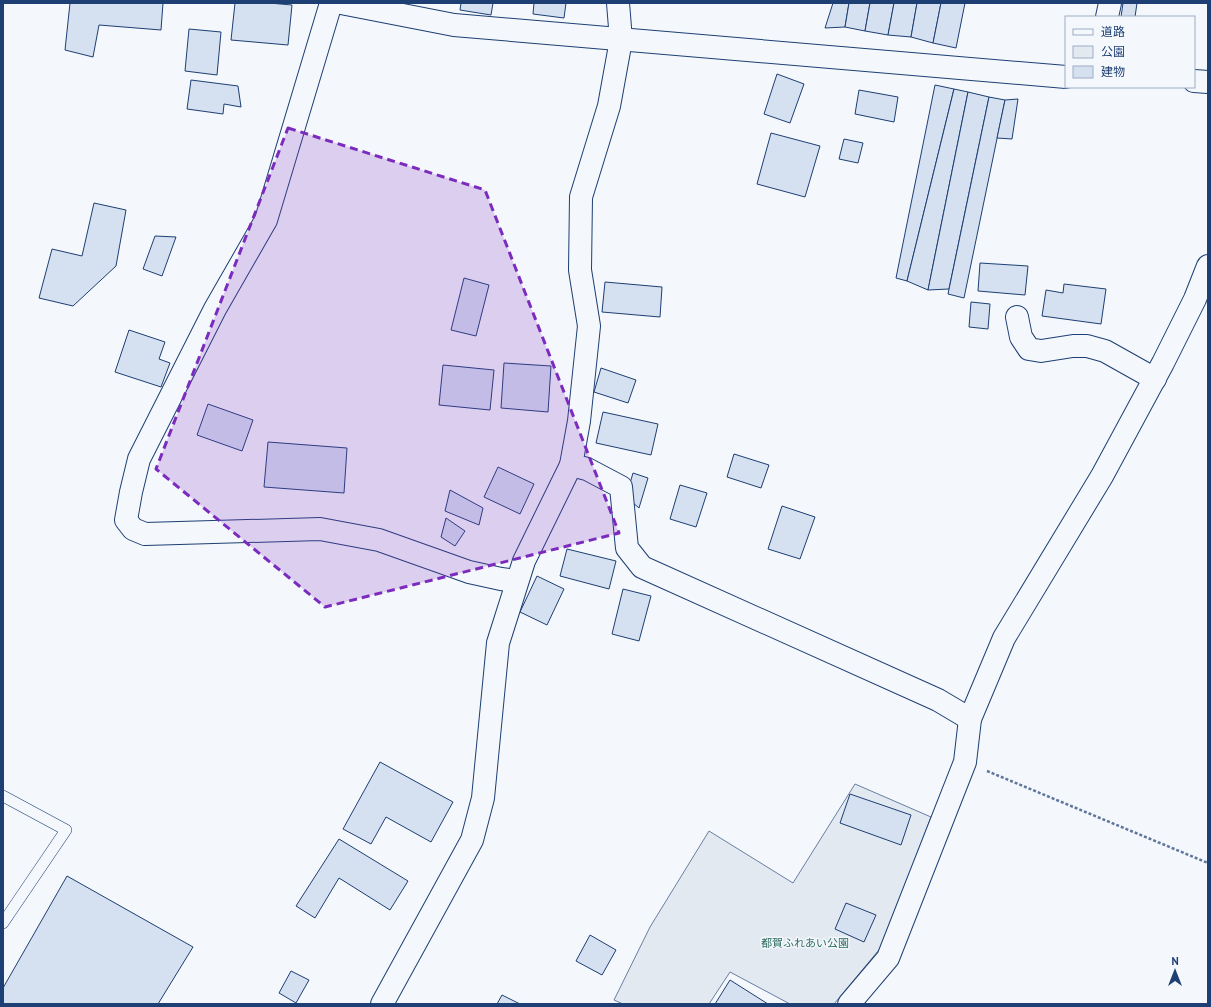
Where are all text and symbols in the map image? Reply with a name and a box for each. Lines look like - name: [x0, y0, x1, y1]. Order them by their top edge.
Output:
- legend: [1065, 16, 1195, 88]
- text: 道路: [1101, 24, 1125, 39]
- text: 公園: [1101, 44, 1125, 59]
- text: 建物: [1101, 64, 1125, 79]
- park label: 都賀ふれあい公園: [761, 936, 849, 950]
- north arrow: [1155, 951, 1195, 991]
- text: N: [1171, 954, 1179, 968]

